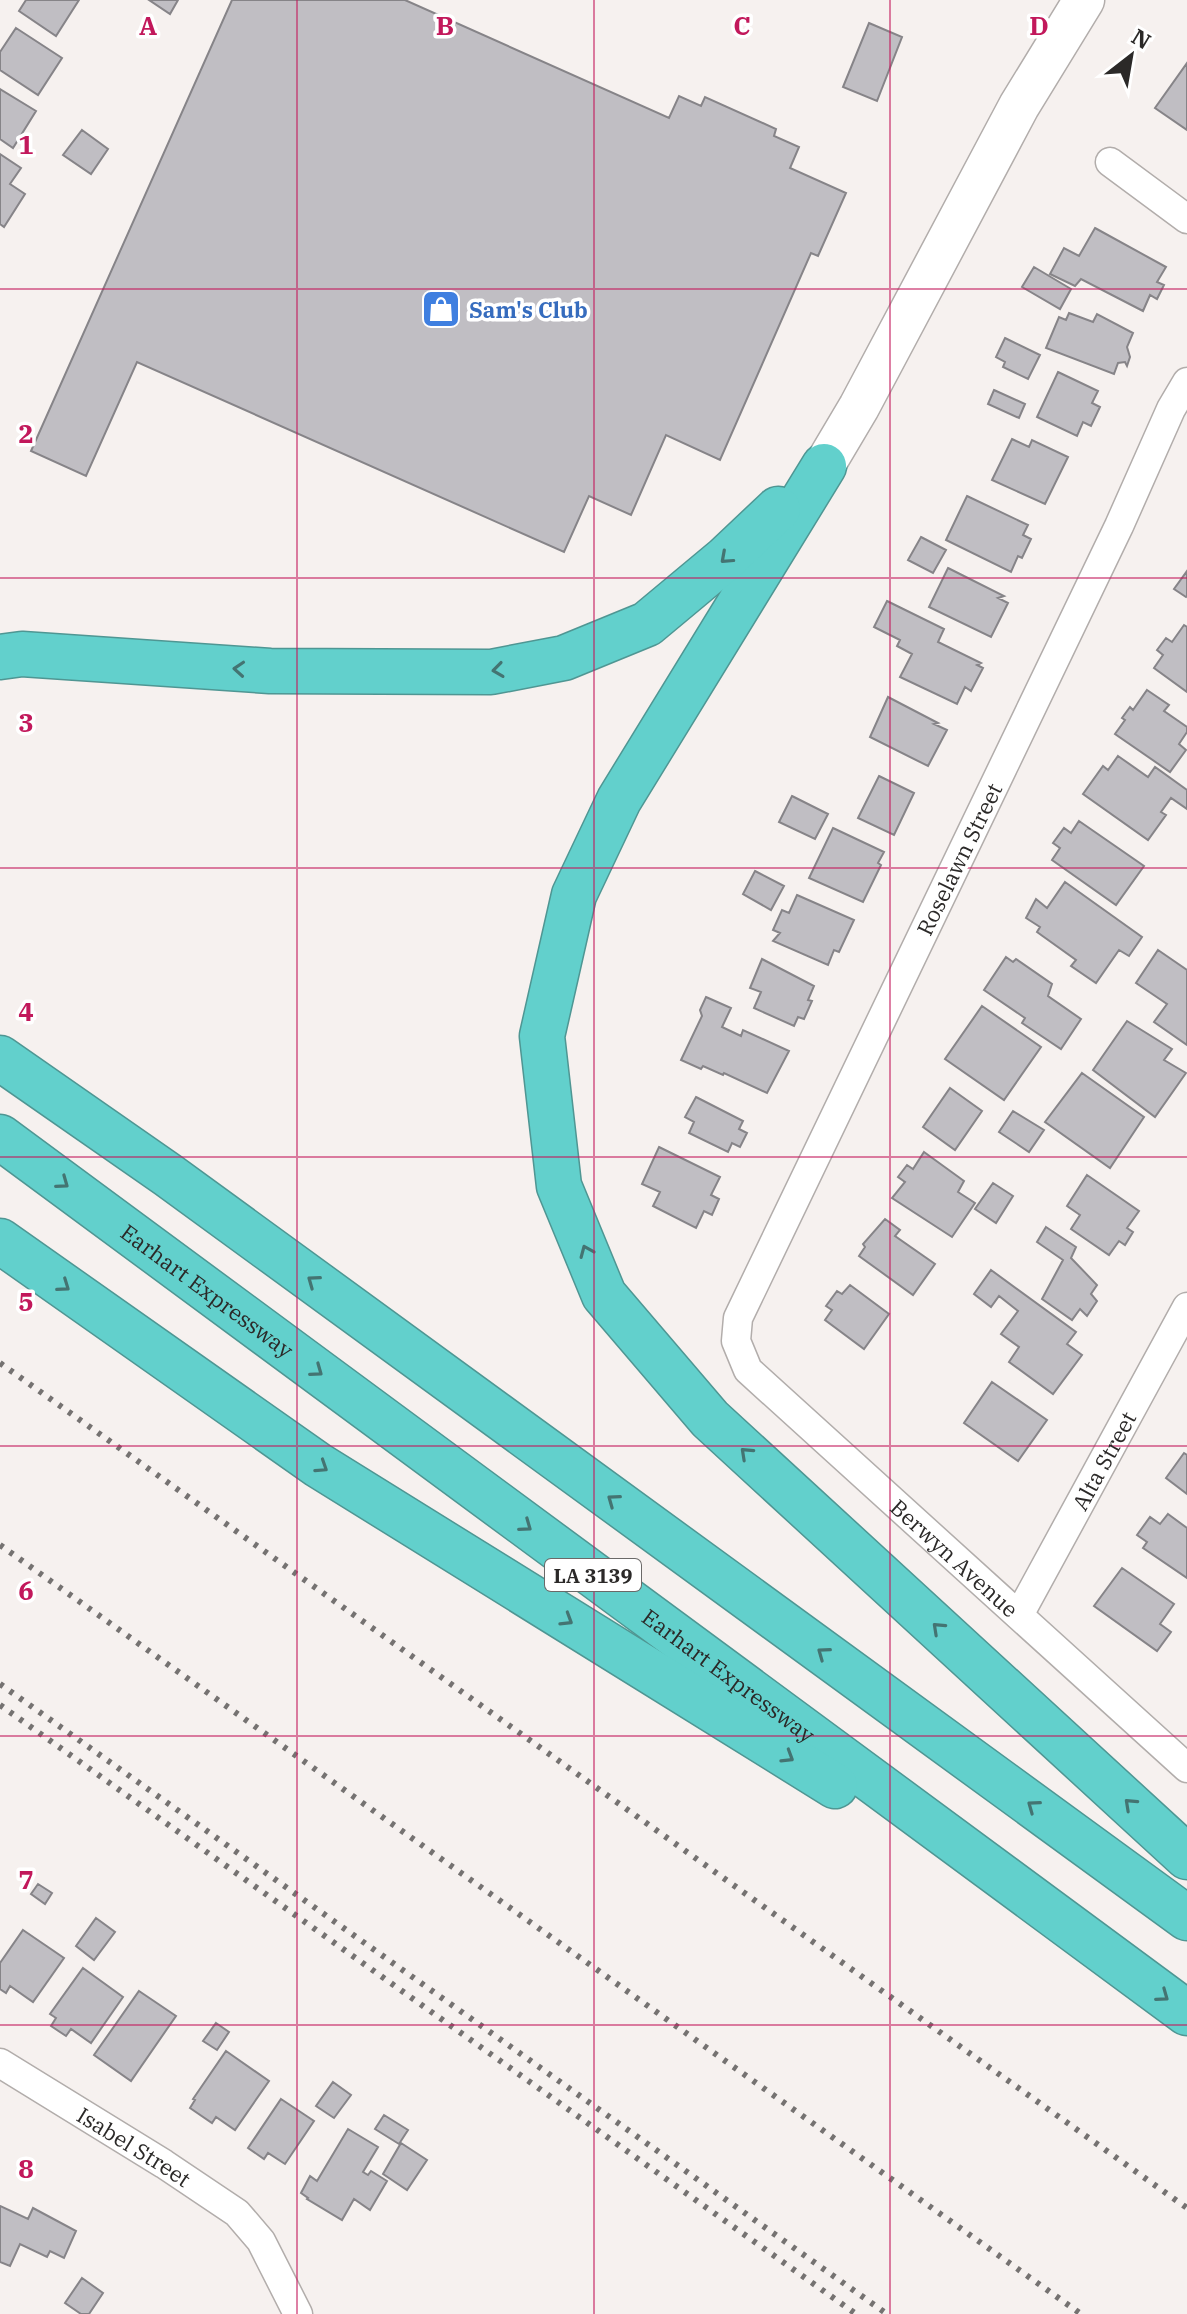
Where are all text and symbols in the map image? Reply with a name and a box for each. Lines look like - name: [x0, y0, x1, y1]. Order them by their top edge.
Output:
- text: A: [139, 8, 157, 42]
- text: B: [436, 8, 454, 42]
- text: C: [733, 8, 751, 42]
- text: D: [1029, 8, 1049, 42]
- north arrow: [1091, 16, 1171, 96]
- text: N: [1127, 22, 1156, 55]
- text: 1: [18, 127, 34, 161]
- shop icon: Sam's Club: [420, 288, 462, 330]
- place label: Sam's Club: [469, 295, 588, 324]
- text: 2: [18, 416, 34, 450]
- one-way arrow: [721, 548, 736, 562]
- one-way arrow: [232, 661, 245, 678]
- one-way arrow: [491, 661, 505, 678]
- text: 3: [18, 705, 34, 739]
- street label: Roselawn Street: [910, 778, 1008, 940]
- text: 4: [18, 994, 34, 1028]
- one-way arrow: [54, 1173, 68, 1188]
- street label: Earhart Expressway: [115, 1217, 300, 1364]
- one-way arrow: [579, 1245, 596, 1259]
- one-way arrow: [55, 1276, 69, 1291]
- one-way arrow: [307, 1276, 322, 1290]
- text: 5: [18, 1284, 34, 1318]
- one-way arrow: [308, 1361, 323, 1376]
- street label: Alta Street: [1065, 1406, 1142, 1515]
- one-way arrow: [741, 1448, 756, 1462]
- one-way arrow: [314, 1458, 328, 1473]
- street label: Berwyn Avenue: [885, 1492, 1025, 1623]
- one-way arrow: [608, 1495, 622, 1510]
- one-way arrow: [517, 1516, 532, 1530]
- road number: LA 3139: [545, 1559, 641, 1591]
- text: 6: [18, 1573, 34, 1607]
- street label: Earhart Expressway: [637, 1602, 821, 1748]
- one-way arrow: [558, 1610, 573, 1625]
- one-way arrow: [933, 1623, 947, 1638]
- one-way arrow: [818, 1648, 832, 1663]
- one-way arrow: [779, 1747, 793, 1762]
- one-way arrow: [1124, 1800, 1139, 1814]
- one-way arrow: [1028, 1802, 1042, 1816]
- text: 7: [18, 1862, 34, 1896]
- one-way arrow: [1155, 1986, 1169, 2001]
- street label: Isabel Street: [72, 2100, 197, 2193]
- text: 8: [18, 2151, 34, 2185]

